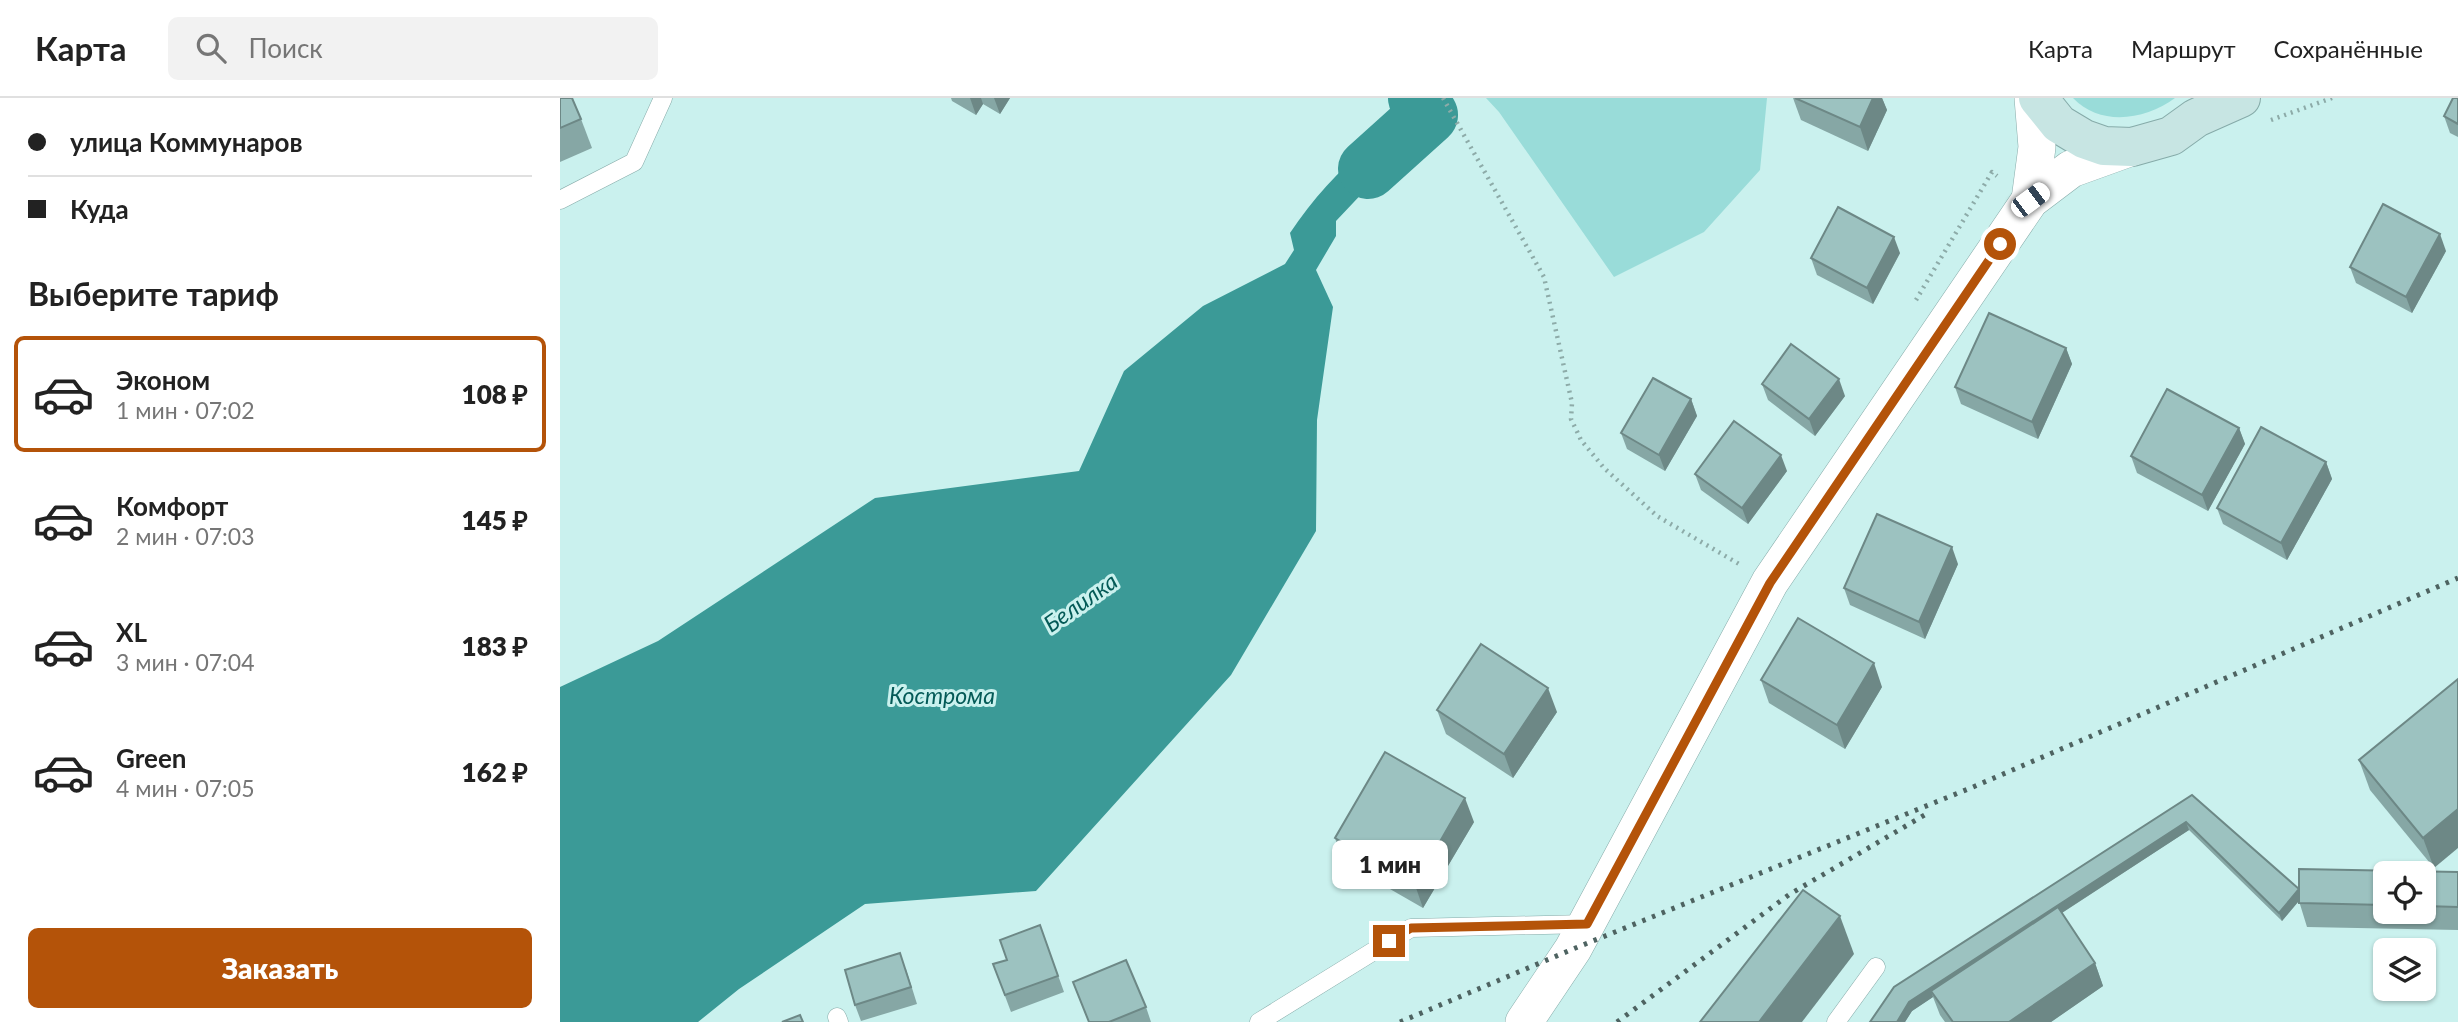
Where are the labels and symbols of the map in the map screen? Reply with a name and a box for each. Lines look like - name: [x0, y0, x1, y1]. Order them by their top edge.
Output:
- car: [2007, 179, 2054, 221]
- route start: [1984, 228, 2016, 260]
- water label: Белилка: [1038, 567, 1122, 637]
- water label: Кострома: [889, 681, 995, 709]
- callout: 1 мин: [1331, 840, 1447, 888]
- route end: [1373, 925, 1405, 957]

